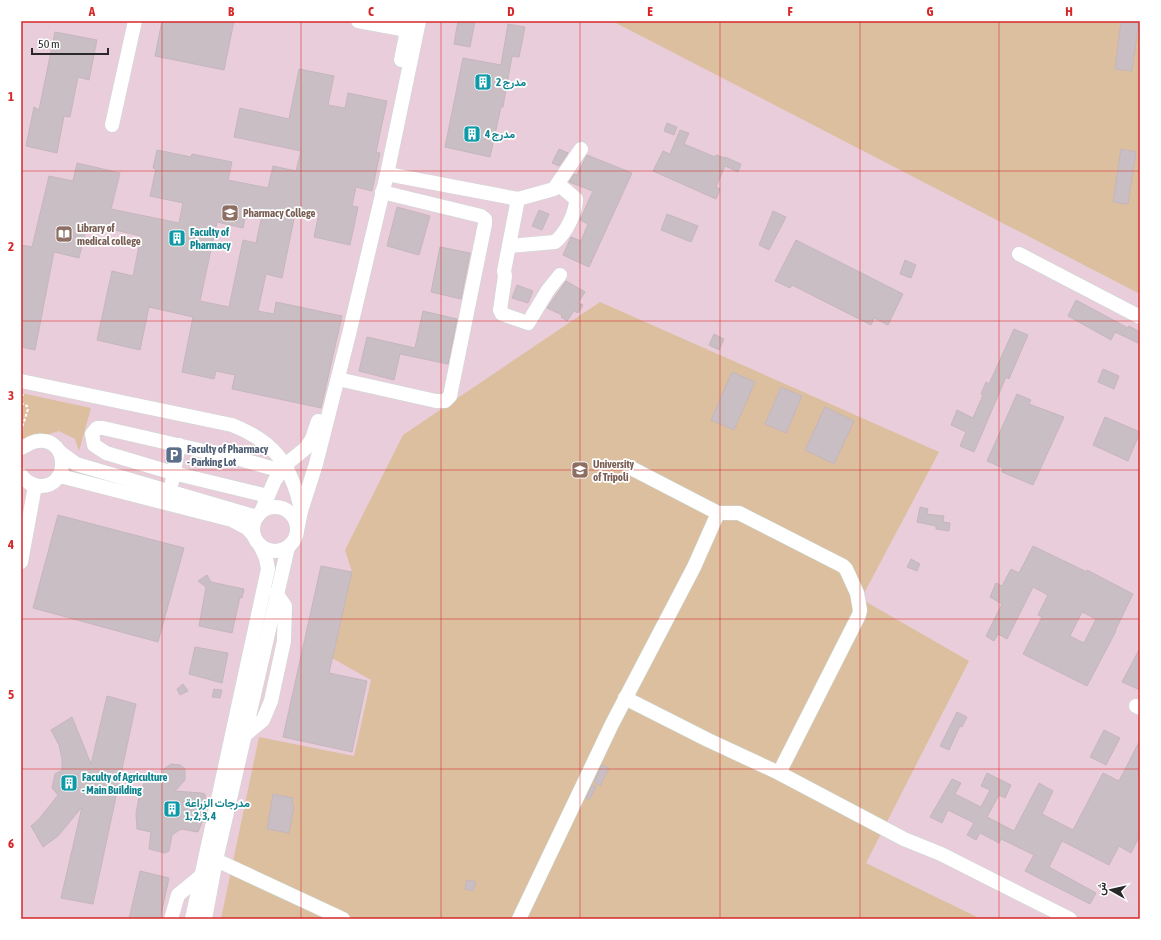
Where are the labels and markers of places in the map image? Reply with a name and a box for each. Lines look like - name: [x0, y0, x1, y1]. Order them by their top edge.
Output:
- building icon: مدرج 2: [473, 72, 493, 92]
- place label: مدرج 2: [496, 76, 526, 90]
- building icon: مدرج 4: [462, 124, 482, 144]
- place label: مدرج 4: [484, 128, 515, 142]
- school or university icon: Pharmacy College: [220, 203, 240, 223]
- place label: Pharmacy College: [243, 207, 316, 219]
- place label: Library of medical college: [77, 222, 141, 247]
- library icon: Library of medical college: [54, 224, 74, 244]
- place label: Faculty of Pharmacy: [190, 226, 231, 251]
- building icon: Faculty of Pharmacy: [167, 228, 187, 248]
- place label: Faculty of Pharmacy - Parking Lot: [187, 443, 269, 468]
- parking icon: Faculty of Pharmacy - Parking Lot: [164, 445, 184, 465]
- place label: University of Tripoli: [593, 458, 635, 483]
- school or university icon: University of Tripoli: [570, 460, 590, 480]
- place label: Faculty of Agriculture - Main Building: [82, 771, 167, 796]
- building icon: Faculty of Agriculture - Main Building: [59, 773, 79, 793]
- place label: مدرجات الزراعة 1, 2, 3, 4: [185, 797, 250, 822]
- building icon: مدرجات الزراعة 1, 2, 3, 4: [162, 799, 182, 819]

